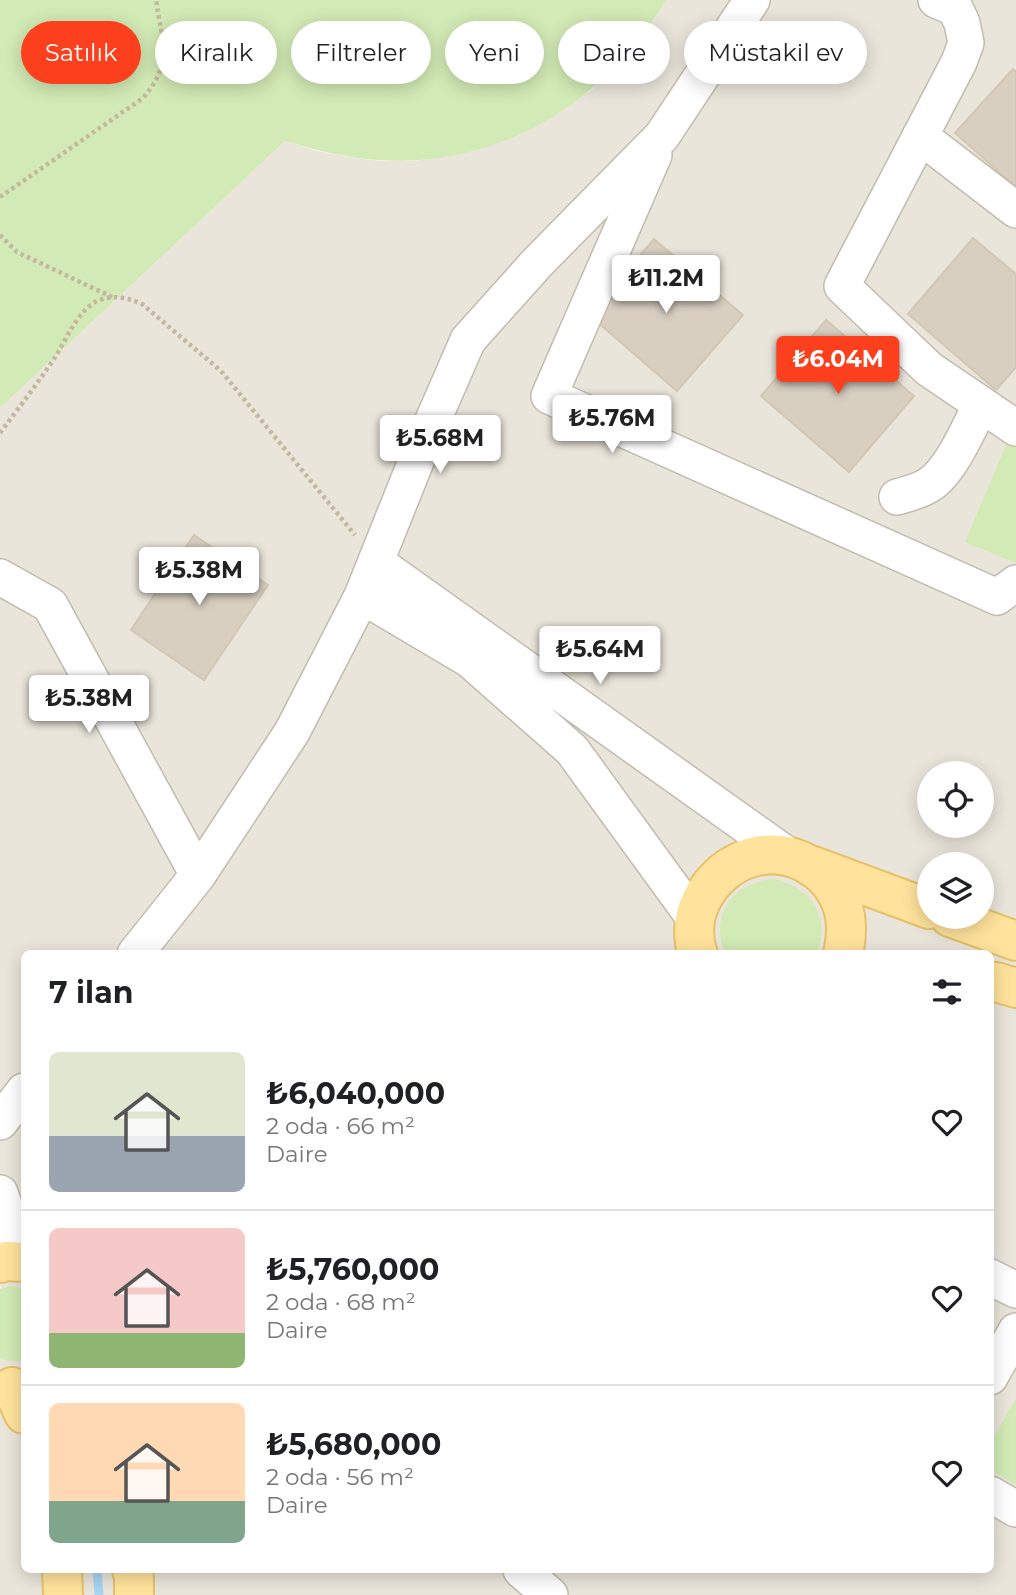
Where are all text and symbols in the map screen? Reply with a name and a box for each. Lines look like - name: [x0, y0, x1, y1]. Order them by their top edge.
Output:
- chip: Satılık: [21, 21, 141, 84]
- chip: Kiralık: [155, 21, 277, 84]
- chip: Filtreler: [291, 21, 431, 84]
- chip: Yeni: [445, 21, 544, 84]
- chip: Daire: [558, 21, 670, 84]
- chip: Müstakil ev: [684, 21, 867, 84]
- pin: ₺11.2M: [609, 256, 723, 315]
- text: ₺11.2M: [628, 264, 704, 292]
- pin: ₺6.04M: [781, 336, 895, 396]
- text: ₺6.04M: [792, 345, 884, 373]
- pin: ₺5.76M: [555, 396, 669, 455]
- text: ₺5.76M: [568, 404, 656, 432]
- pin: ₺5.68M: [383, 416, 497, 475]
- text: ₺5.68M: [396, 424, 484, 452]
- pin: ₺5.38M: [142, 548, 256, 607]
- text: ₺5.38M: [155, 556, 243, 584]
- pin: ₺5.64M: [543, 626, 657, 686]
- text: ₺5.64M: [555, 635, 645, 663]
- pin: ₺5.38M: [32, 676, 146, 735]
- text: ₺5.38M: [45, 684, 133, 712]
- map controls: [917, 761, 994, 929]
- button: locate: [917, 761, 994, 838]
- button: layers: [917, 852, 994, 929]
- icon: filters: [928, 973, 966, 1011]
- text: 7 ilan: [49, 974, 133, 1011]
- text: ₺6,040,000: [266, 1075, 445, 1112]
- icon: home: [105, 1080, 189, 1164]
- icon: heart: [928, 1103, 966, 1141]
- text: 2 oda · 66 m²: [266, 1112, 415, 1140]
- text: Daire: [266, 1140, 328, 1168]
- text: ₺5,760,000: [266, 1251, 439, 1288]
- icon: home: [105, 1256, 189, 1340]
- icon: heart: [928, 1279, 966, 1317]
- text: 2 oda · 68 m²: [266, 1288, 416, 1316]
- text: Daire: [266, 1316, 328, 1344]
- text: ₺5,680,000: [266, 1426, 441, 1463]
- icon: home: [105, 1431, 189, 1515]
- icon: heart: [928, 1454, 966, 1492]
- text: 2 oda · 56 m²: [266, 1463, 414, 1491]
- text: Daire: [266, 1491, 328, 1519]

